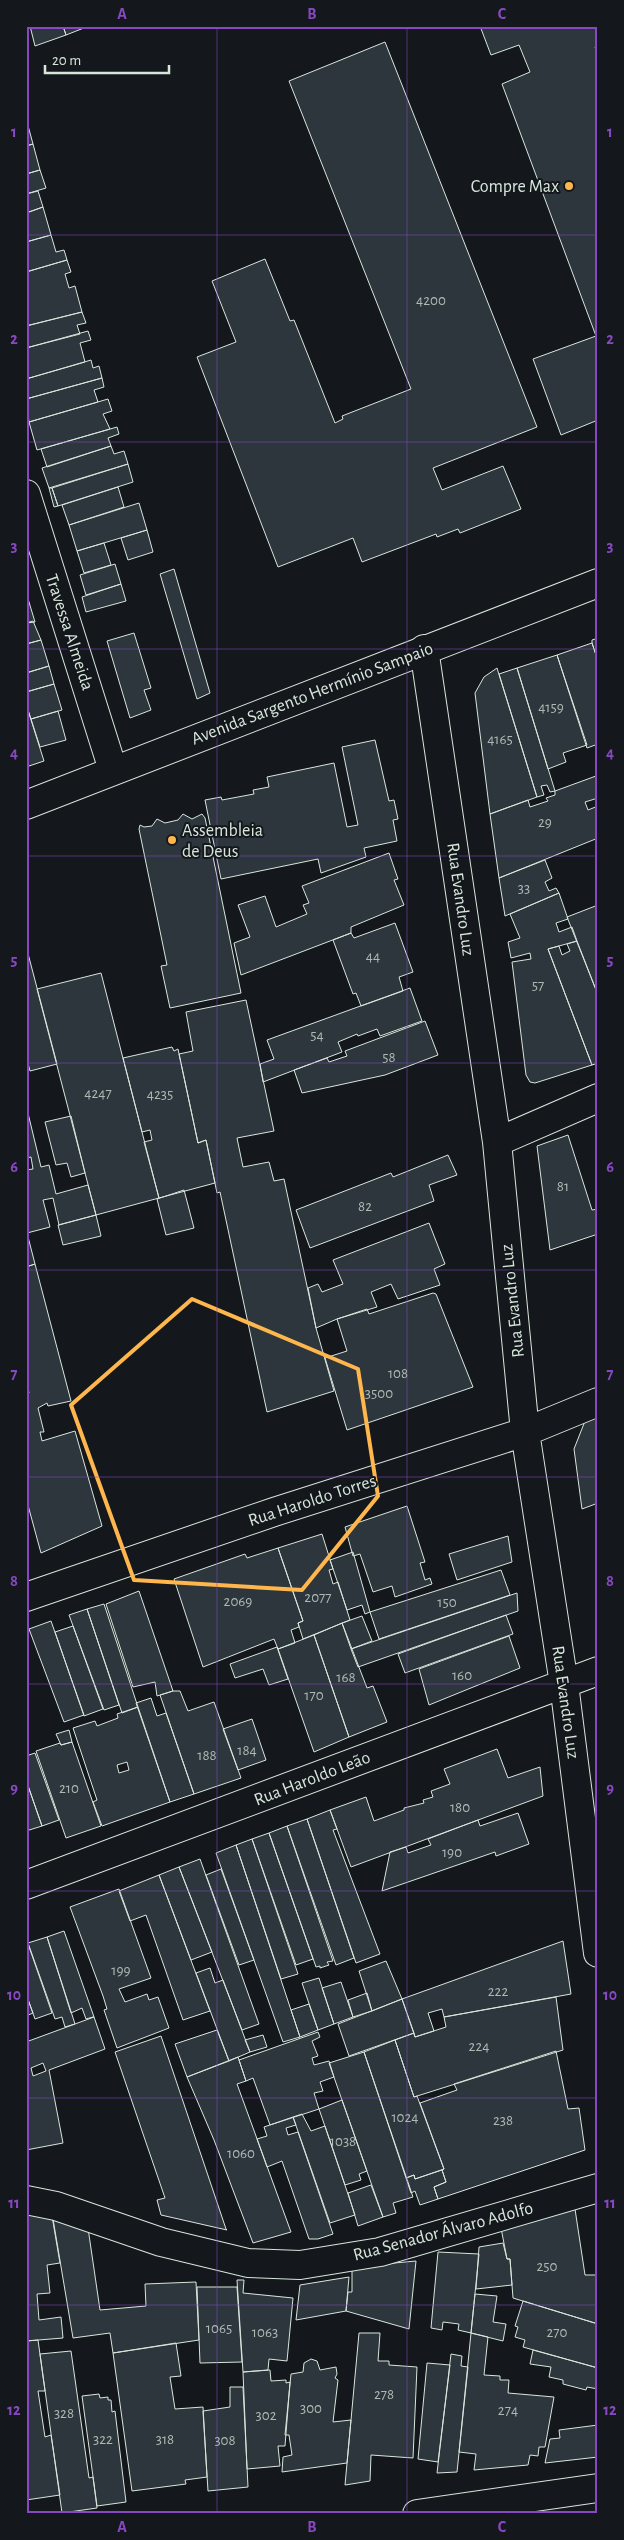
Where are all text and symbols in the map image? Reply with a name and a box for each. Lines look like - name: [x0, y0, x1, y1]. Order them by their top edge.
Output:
- text: A: [117, 6, 127, 22]
- text: B: [307, 6, 317, 22]
- text: C: [498, 6, 507, 22]
- scale bar: [45, 42, 169, 74]
- text: 20 m: [52, 53, 81, 68]
- text: 1: [11, 124, 17, 140]
- text: 1: [607, 124, 613, 140]
- place label: Compre Max: [471, 178, 559, 196]
- marker: Compre Max: [563, 180, 575, 192]
- house number: 4200: [416, 293, 446, 308]
- text: 2: [10, 331, 18, 347]
- text: 2: [606, 331, 614, 347]
- text: 3: [11, 538, 18, 554]
- text: 3: [607, 538, 614, 554]
- street label: Travessa Almeida: [42, 572, 96, 693]
- street label: Avenida Sargento Hermínio Sampaio: [189, 639, 436, 748]
- house number: 4159: [538, 700, 564, 715]
- house number: 4165: [487, 732, 513, 747]
- text: 4: [10, 745, 18, 761]
- text: 4: [606, 745, 614, 761]
- house number: 29: [538, 815, 552, 830]
- place label: Assembleia de Deus: [182, 822, 263, 861]
- marker: Assembleia de Deus: [166, 834, 178, 846]
- street label: Rua Evandro Luz: [443, 841, 477, 957]
- house number: 33: [518, 881, 530, 896]
- house number: 44: [366, 949, 380, 964]
- text: 5: [11, 952, 18, 968]
- text: 5: [607, 952, 614, 968]
- house number: 57: [532, 978, 544, 993]
- house number: 54: [310, 1028, 324, 1043]
- house number: 58: [382, 1050, 396, 1065]
- house number: 4247: [84, 1086, 112, 1101]
- house number: 4235: [147, 1087, 173, 1102]
- text: 6: [10, 1159, 18, 1175]
- text: 6: [606, 1159, 614, 1175]
- house number: 81: [557, 1179, 569, 1194]
- house number: 82: [358, 1199, 372, 1214]
- street label: Rua Evandro Luz: [498, 1243, 528, 1359]
- text: 7: [11, 1366, 18, 1382]
- house number: 108: [388, 1366, 408, 1381]
- text: 7: [607, 1366, 614, 1382]
- house number: 3500: [365, 1386, 393, 1401]
- street label: Rua Haroldo Torres: [246, 1472, 378, 1530]
- text: 8: [10, 1573, 18, 1589]
- text: 8: [606, 1573, 614, 1589]
- house number: 2077: [304, 1590, 332, 1605]
- house number: 2069: [224, 1594, 252, 1609]
- house number: 150: [437, 1595, 457, 1610]
- street label: Rua Evandro Luz: [548, 1644, 582, 1760]
- house number: 160: [452, 1668, 472, 1683]
- house number: 168: [336, 1670, 356, 1685]
- house number: 170: [304, 1688, 324, 1703]
- house number: 184: [237, 1743, 257, 1758]
- house number: 188: [197, 1748, 217, 1763]
- street label: Rua Haroldo Leão: [252, 1748, 373, 1809]
- text: 9: [10, 1780, 18, 1796]
- text: 9: [606, 1780, 614, 1796]
- house number: 210: [59, 1781, 79, 1796]
- house number: 180: [450, 1800, 470, 1815]
- house number: 190: [442, 1845, 462, 1860]
- house number: 199: [111, 1963, 131, 1978]
- house number: 222: [488, 1984, 508, 1999]
- text: 10: [7, 1987, 21, 2003]
- text: 10: [603, 1987, 617, 2003]
- house number: 224: [469, 2039, 489, 2054]
- house number: 1024: [391, 2110, 419, 2125]
- house number: 238: [493, 2113, 513, 2128]
- house number: 1038: [330, 2134, 356, 2149]
- house number: 1060: [227, 2146, 255, 2161]
- text: 11: [8, 2195, 20, 2211]
- text: 11: [604, 2195, 616, 2211]
- street label: Rua Senador Álvaro Adolfo: [351, 2196, 535, 2265]
- house number: 250: [536, 2259, 558, 2274]
- house number: 1065: [206, 2321, 232, 2336]
- house number: 1063: [252, 2325, 278, 2340]
- house number: 270: [546, 2325, 568, 2340]
- house number: 278: [374, 2387, 394, 2402]
- house number: 300: [300, 2401, 322, 2416]
- text: 12: [7, 2402, 21, 2418]
- text: 12: [603, 2402, 617, 2418]
- house number: 274: [498, 2403, 518, 2418]
- house number: 328: [54, 2406, 74, 2421]
- house number: 302: [256, 2408, 277, 2423]
- house number: 322: [93, 2432, 113, 2447]
- house number: 318: [156, 2432, 174, 2447]
- house number: 308: [214, 2433, 236, 2448]
- text: A: [117, 2519, 127, 2535]
- text: B: [307, 2519, 317, 2535]
- text: C: [498, 2519, 507, 2535]

